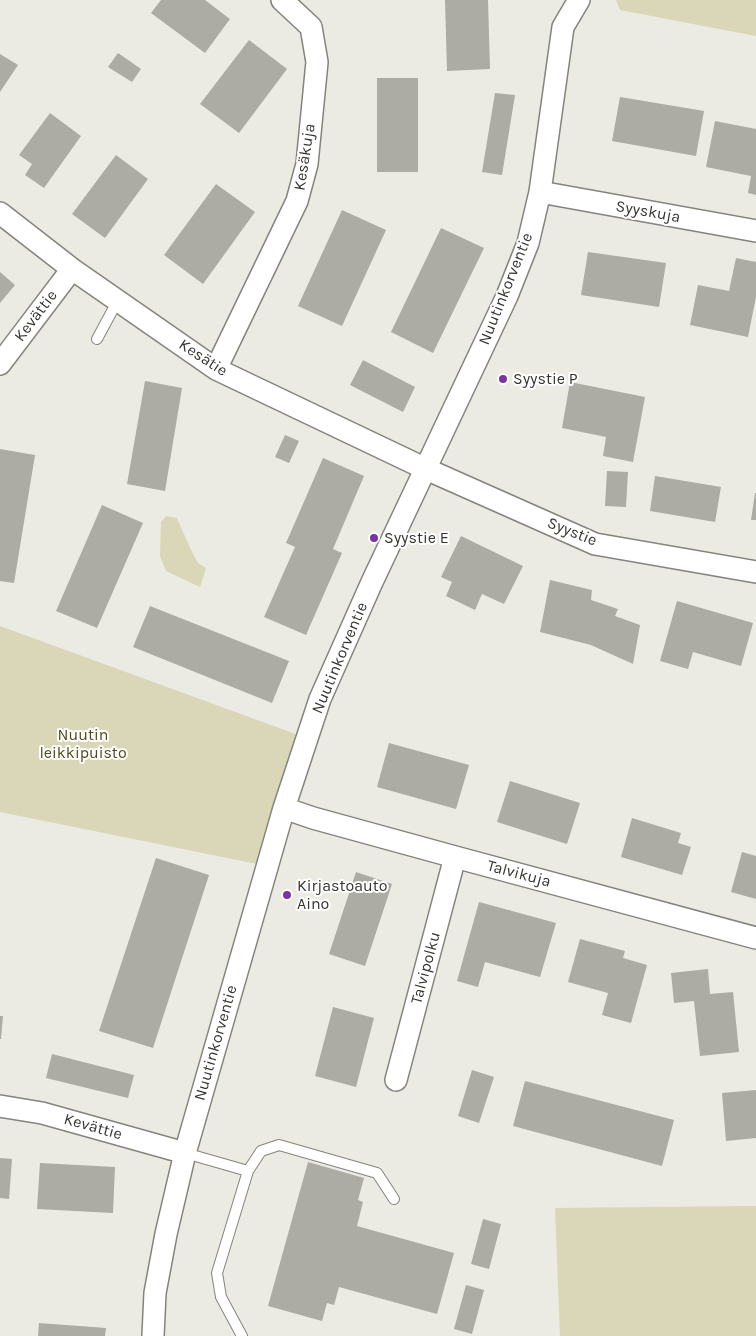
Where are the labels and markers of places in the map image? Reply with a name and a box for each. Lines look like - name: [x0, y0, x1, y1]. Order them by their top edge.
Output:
- place label: Syystie P: [513, 369, 578, 389]
- marker: Syystie P: [497, 373, 509, 385]
- place label: Syystie E: [384, 528, 449, 548]
- marker: Syystie E: [368, 532, 380, 544]
- place label: Kirjastoauto Aino: [297, 876, 388, 914]
- marker: Kirjastoauto Aino: [281, 889, 293, 901]

